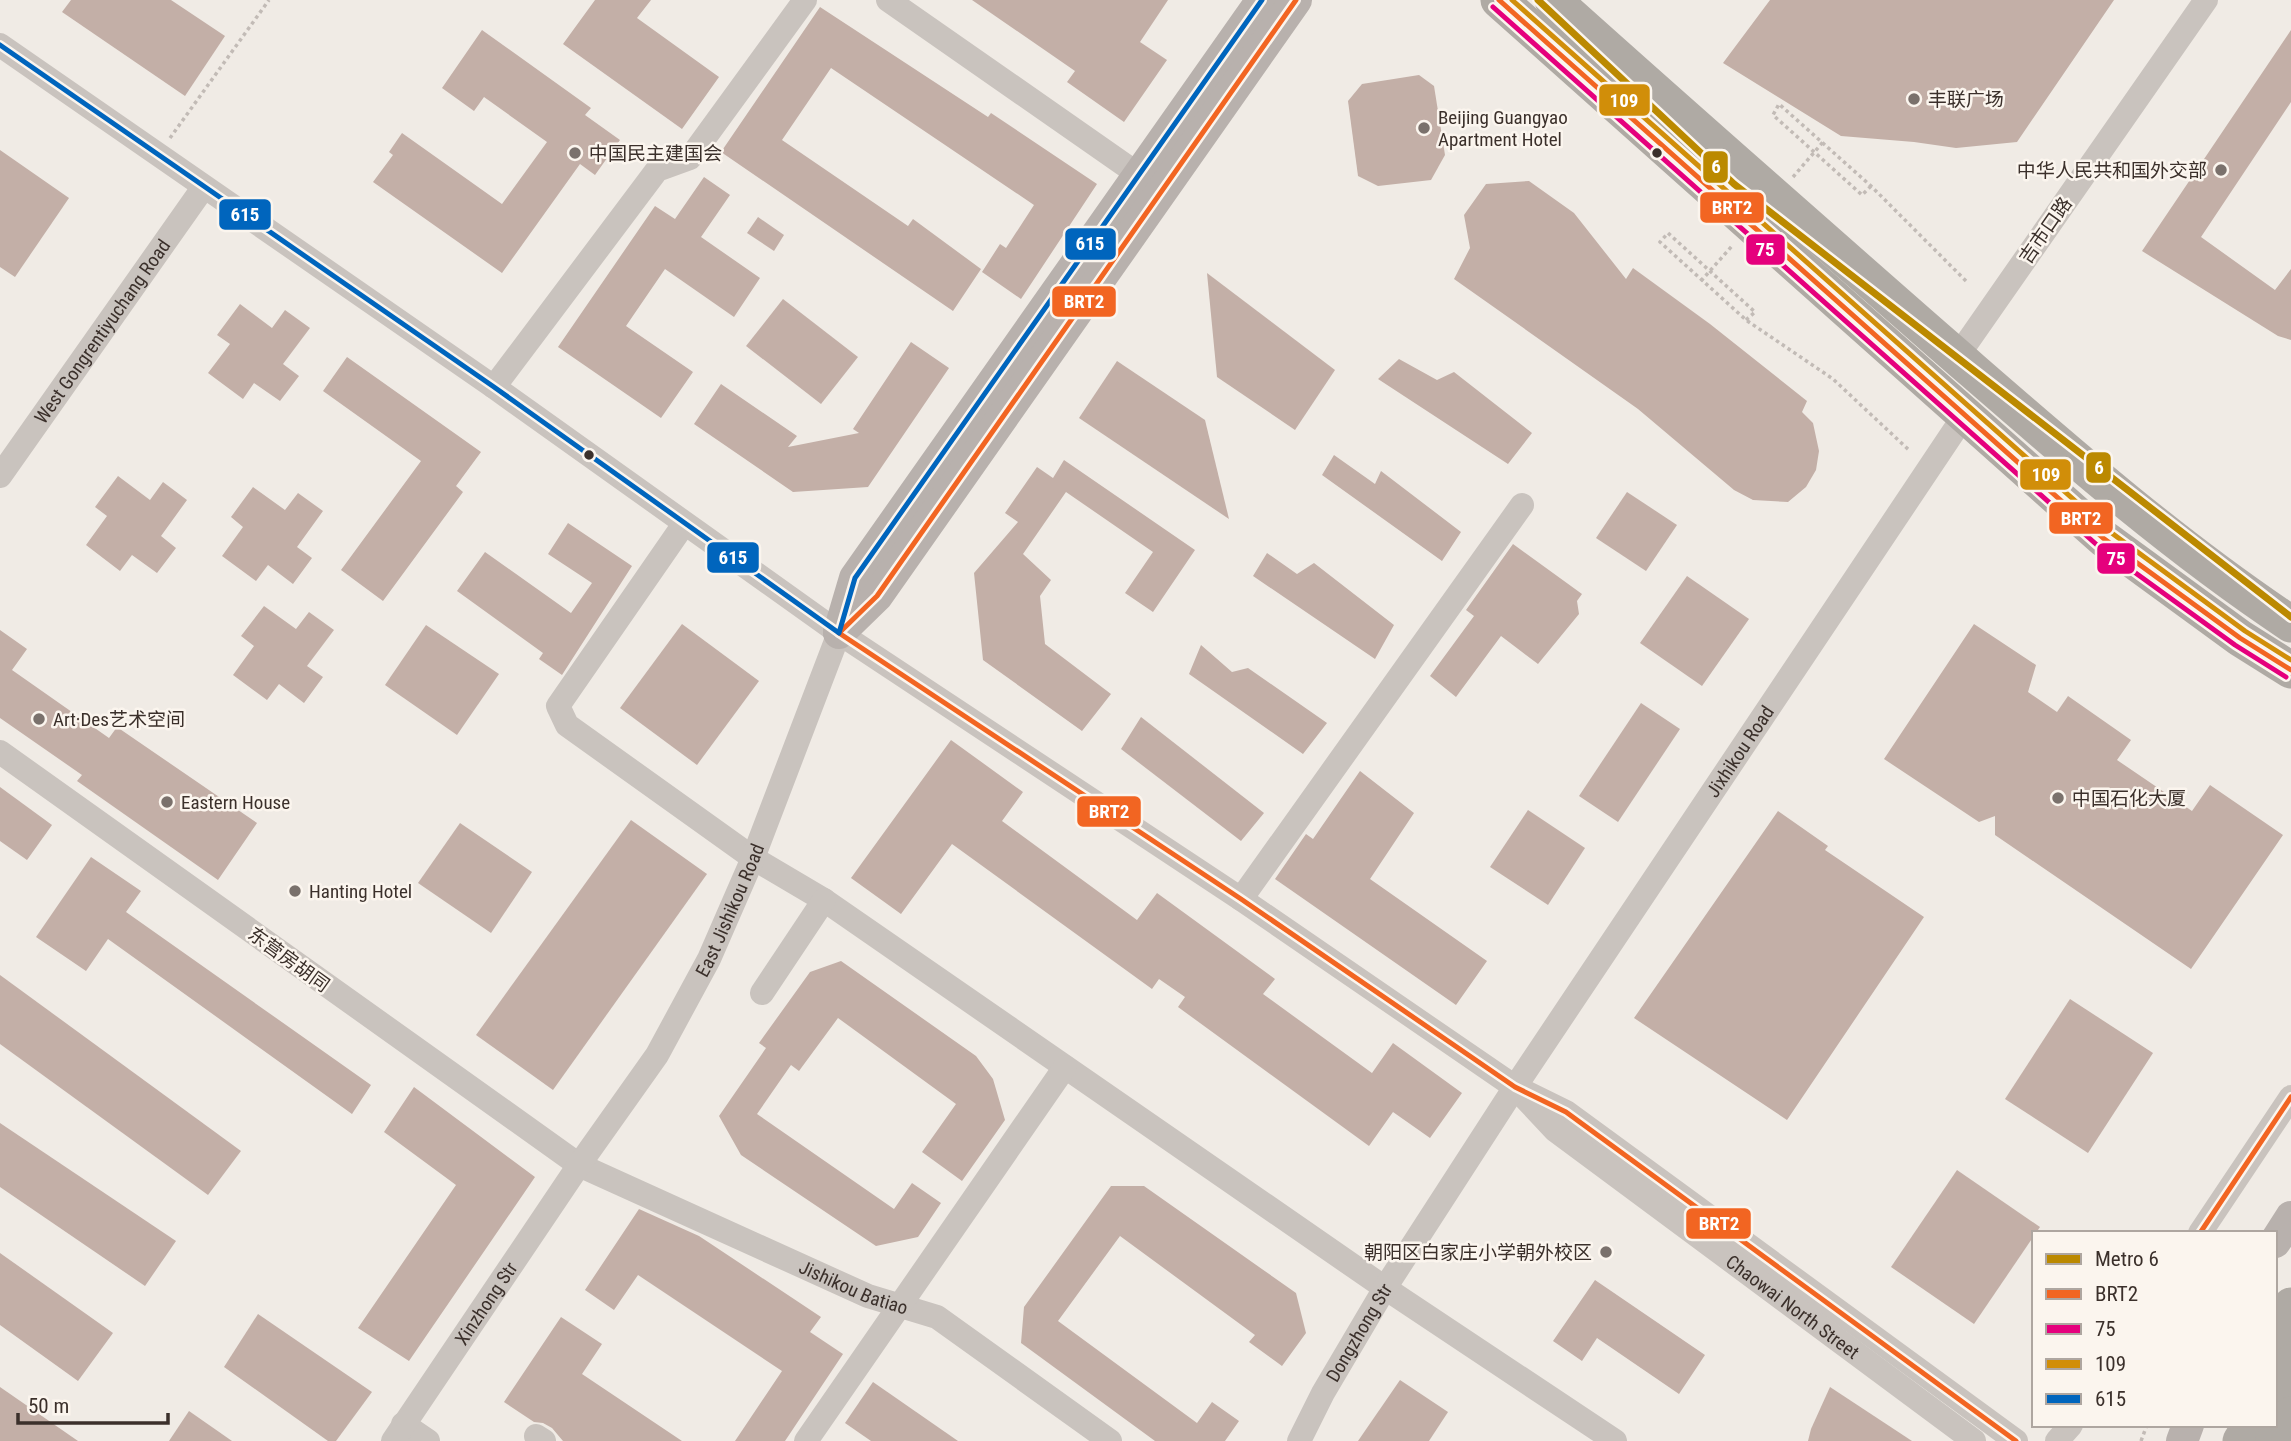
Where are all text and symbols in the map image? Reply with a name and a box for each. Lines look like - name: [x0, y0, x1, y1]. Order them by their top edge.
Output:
- line badge: 109: [1598, 83, 1651, 117]
- place label: 丰联广场: [1928, 88, 2004, 111]
- text: 109: [1610, 89, 1638, 112]
- marker: 丰联广场: [1906, 91, 1922, 107]
- place label: Beijing Guangyao Apartment Hotel: [1438, 106, 1568, 151]
- marker: Beijing Guangyao Apartment Hotel: [1416, 120, 1432, 136]
- place label: 中国民主建国会: [589, 142, 722, 165]
- marker: 中国民主建国会: [567, 145, 583, 161]
- unlabelled marker: [1650, 146, 1664, 160]
- line badge: 6: [1702, 150, 1729, 184]
- text: 6: [1711, 155, 1721, 178]
- place label: 中华人民共和国外交部: [2017, 159, 2207, 182]
- marker: 中华人民共和国外交部: [2213, 162, 2229, 178]
- line badge: BRT2: [1699, 191, 1765, 224]
- street label: 吉市口路: [2014, 193, 2077, 268]
- text: BRT2: [1712, 196, 1752, 219]
- line badge: 615: [218, 198, 272, 231]
- text: 615: [231, 203, 259, 226]
- line badge: 615: [1064, 227, 1117, 261]
- text: 615: [1076, 232, 1104, 255]
- line badge: 75: [1745, 233, 1786, 266]
- street label: West Gongrentiyuchang Road: [30, 235, 175, 428]
- text: 75: [1755, 238, 1775, 261]
- line badge: BRT2: [1051, 285, 1117, 318]
- text: BRT2: [1064, 290, 1104, 313]
- unlabelled marker: [582, 448, 596, 462]
- line badge: 6: [2085, 451, 2112, 484]
- text: 6: [2094, 456, 2104, 479]
- line badge: 109: [2019, 458, 2072, 491]
- text: 109: [2032, 463, 2060, 486]
- line badge: BRT2: [2048, 501, 2114, 535]
- text: BRT2: [2061, 507, 2101, 530]
- line badge: 615: [706, 541, 760, 574]
- line badge: 75: [2096, 542, 2136, 575]
- text: 615: [719, 546, 747, 569]
- text: 75: [2106, 547, 2126, 570]
- street label: Jixhikou Road: [1701, 701, 1779, 802]
- place label: Art·Des艺术空间: [53, 708, 185, 731]
- marker: Art·Des艺术空间: [31, 711, 47, 727]
- place label: 中国石化大厦: [2072, 787, 2186, 810]
- marker: 中国石化大厦: [2050, 790, 2066, 806]
- place label: Eastern House: [181, 791, 290, 814]
- marker: Eastern House: [159, 794, 175, 810]
- line badge: BRT2: [1076, 795, 1142, 828]
- text: BRT2: [1089, 800, 1129, 823]
- street label: East Jishikou Road: [691, 841, 769, 981]
- place label: Hanting Hotel: [309, 880, 412, 903]
- marker: Hanting Hotel: [287, 883, 303, 899]
- street label: 东营房胡同: [244, 922, 334, 997]
- line badge: BRT2: [1685, 1207, 1752, 1240]
- text: BRT2: [1699, 1212, 1739, 1235]
- legend: [2032, 1231, 2277, 1427]
- place label: 朝阳区白家庄小学朝外校区: [1364, 1241, 1592, 1264]
- marker: 朝阳区白家庄小学朝外校区: [1598, 1244, 1614, 1260]
- text: Metro 6: [2095, 1247, 2159, 1271]
- street label: Chaowai North Street: [1721, 1250, 1864, 1364]
- street label: Jishikou Batiao: [795, 1255, 911, 1320]
- street label: Xinzhong Str: [450, 1257, 522, 1350]
- street label: Dongzhong Str: [1321, 1279, 1397, 1386]
- text: BRT2: [2095, 1282, 2138, 1306]
- text: 75: [2095, 1317, 2116, 1341]
- text: 109: [2095, 1352, 2126, 1376]
- scale bar: [18, 1382, 168, 1426]
- text: 615: [2095, 1387, 2126, 1411]
- text: 50 m: [28, 1394, 69, 1418]

